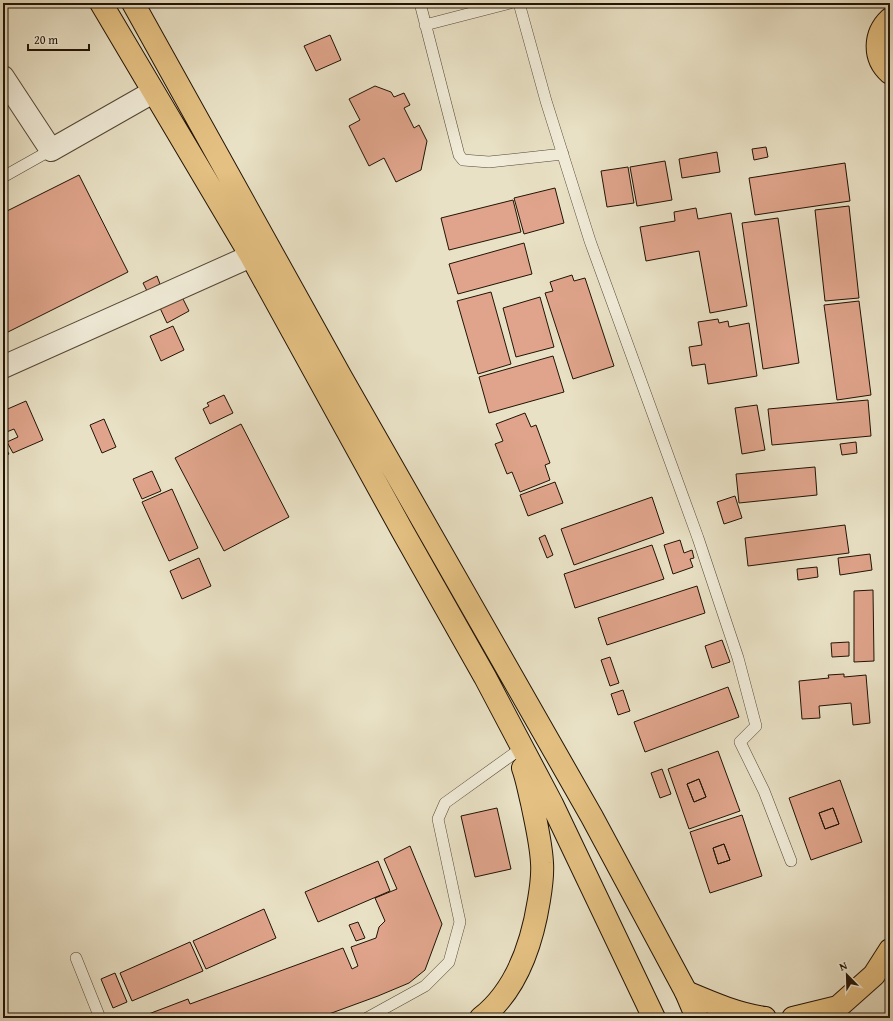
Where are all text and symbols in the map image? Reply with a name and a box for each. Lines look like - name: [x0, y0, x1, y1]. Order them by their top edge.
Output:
- scale bar: [28, 26, 89, 52]
- text: 20 m: [34, 31, 58, 48]
- north arrow: [827, 955, 867, 995]
- text: N: [837, 957, 850, 975]

